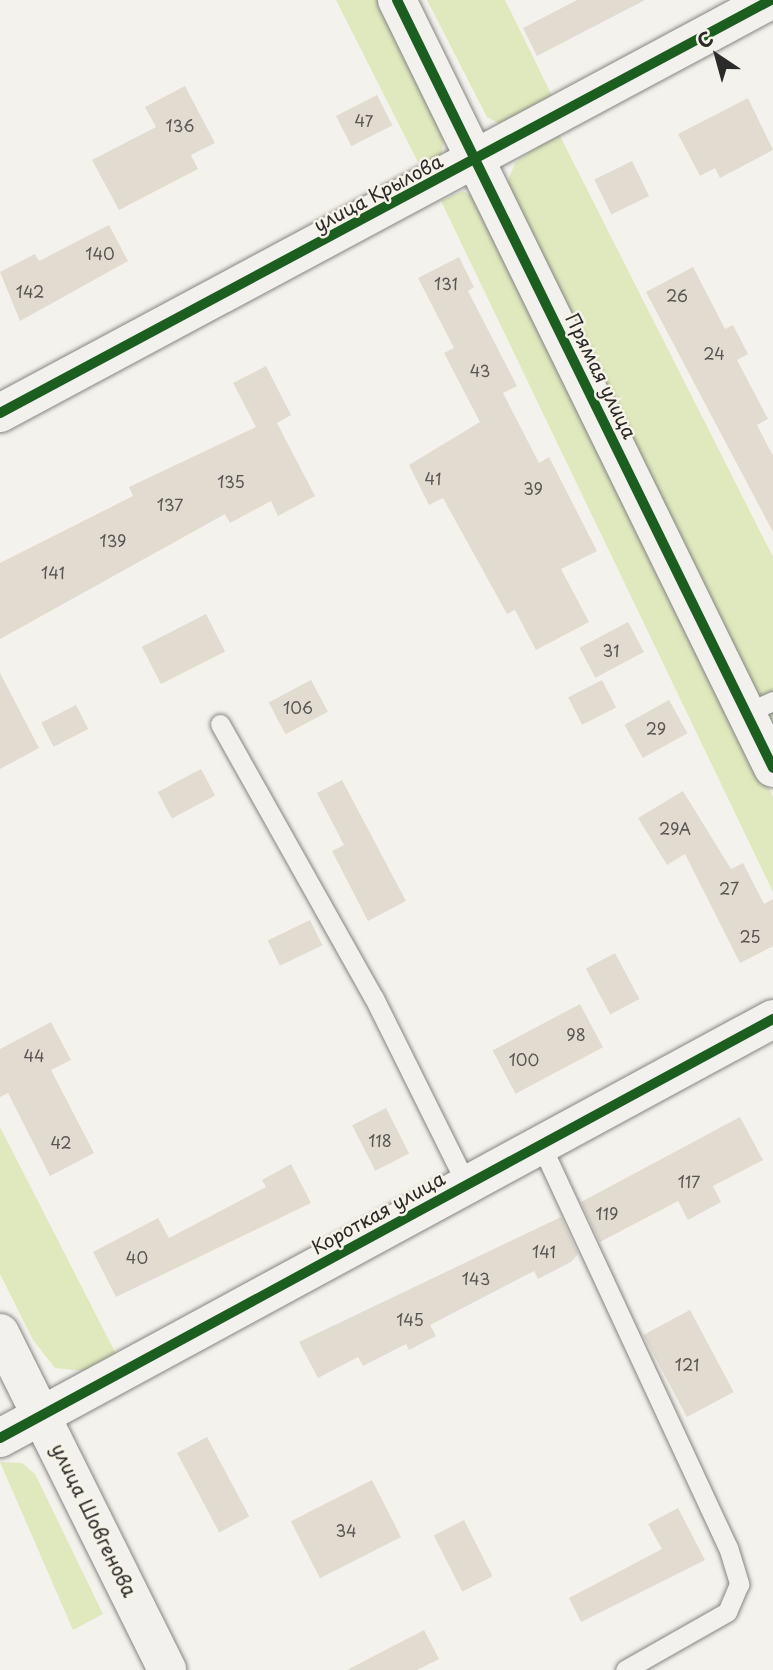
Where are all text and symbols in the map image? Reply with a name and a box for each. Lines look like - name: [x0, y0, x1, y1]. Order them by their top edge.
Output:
- north arrow: [682, 21, 752, 91]
- text: С: [691, 23, 719, 55]
- house number: 47: [355, 110, 373, 130]
- house number: 136: [165, 115, 195, 135]
- street label: улица Крылова: [309, 149, 447, 237]
- house number: 140: [85, 243, 115, 263]
- house number: 131: [434, 273, 458, 293]
- house number: 142: [16, 281, 44, 301]
- house number: 26: [666, 285, 688, 305]
- street label: Прямая улица: [561, 309, 641, 443]
- house number: 24: [703, 343, 725, 363]
- house number: 43: [470, 360, 490, 380]
- house number: 41: [425, 468, 441, 488]
- house number: 135: [217, 471, 245, 491]
- house number: 39: [523, 478, 543, 498]
- house number: 137: [157, 494, 183, 514]
- house number: 139: [100, 530, 126, 550]
- house number: 141: [41, 562, 65, 582]
- house number: 31: [603, 640, 619, 660]
- house number: 106: [283, 697, 313, 717]
- house number: 29: [646, 718, 666, 738]
- house number: 29А: [659, 818, 691, 838]
- house number: 27: [719, 878, 739, 898]
- house number: 25: [739, 926, 761, 946]
- house number: 98: [566, 1024, 586, 1044]
- house number: 44: [23, 1045, 45, 1065]
- house number: 100: [509, 1049, 539, 1069]
- house number: 118: [368, 1130, 392, 1150]
- house number: 42: [50, 1132, 72, 1152]
- street label: Короткая улица: [307, 1167, 449, 1259]
- house number: 117: [678, 1171, 700, 1191]
- house number: 119: [596, 1203, 618, 1223]
- house number: 141: [532, 1241, 556, 1261]
- house number: 40: [126, 1247, 148, 1267]
- house number: 143: [462, 1268, 490, 1288]
- house number: 145: [396, 1309, 424, 1329]
- house number: 121: [675, 1354, 699, 1374]
- street label: улица Шовгенова: [47, 1439, 141, 1601]
- house number: 34: [335, 1520, 357, 1540]

